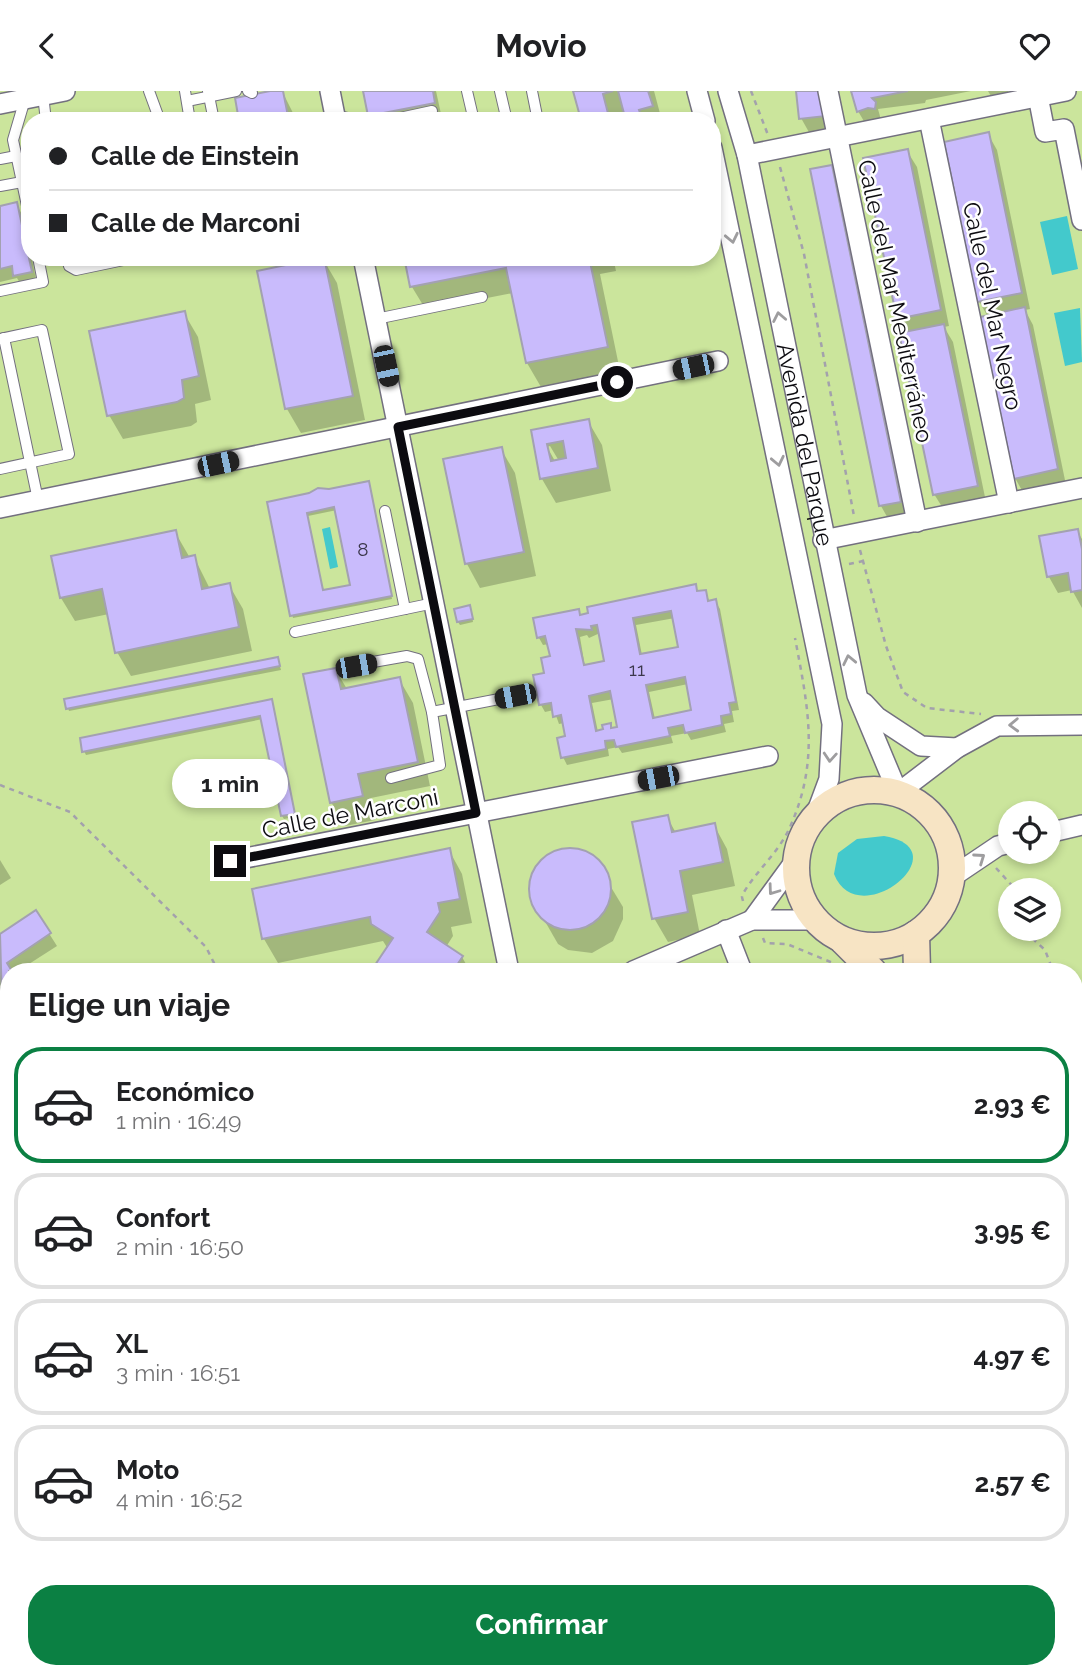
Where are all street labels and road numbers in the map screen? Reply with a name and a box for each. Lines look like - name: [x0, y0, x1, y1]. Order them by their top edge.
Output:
- street label: Calle del Mar Mediterráneo: [853, 157, 939, 445]
- street label: Calle del Mar Negro: [958, 199, 1028, 413]
- street label: Avenida del Parque: [772, 340, 840, 548]
- street label: Calle de Marconi: [260, 783, 440, 843]

